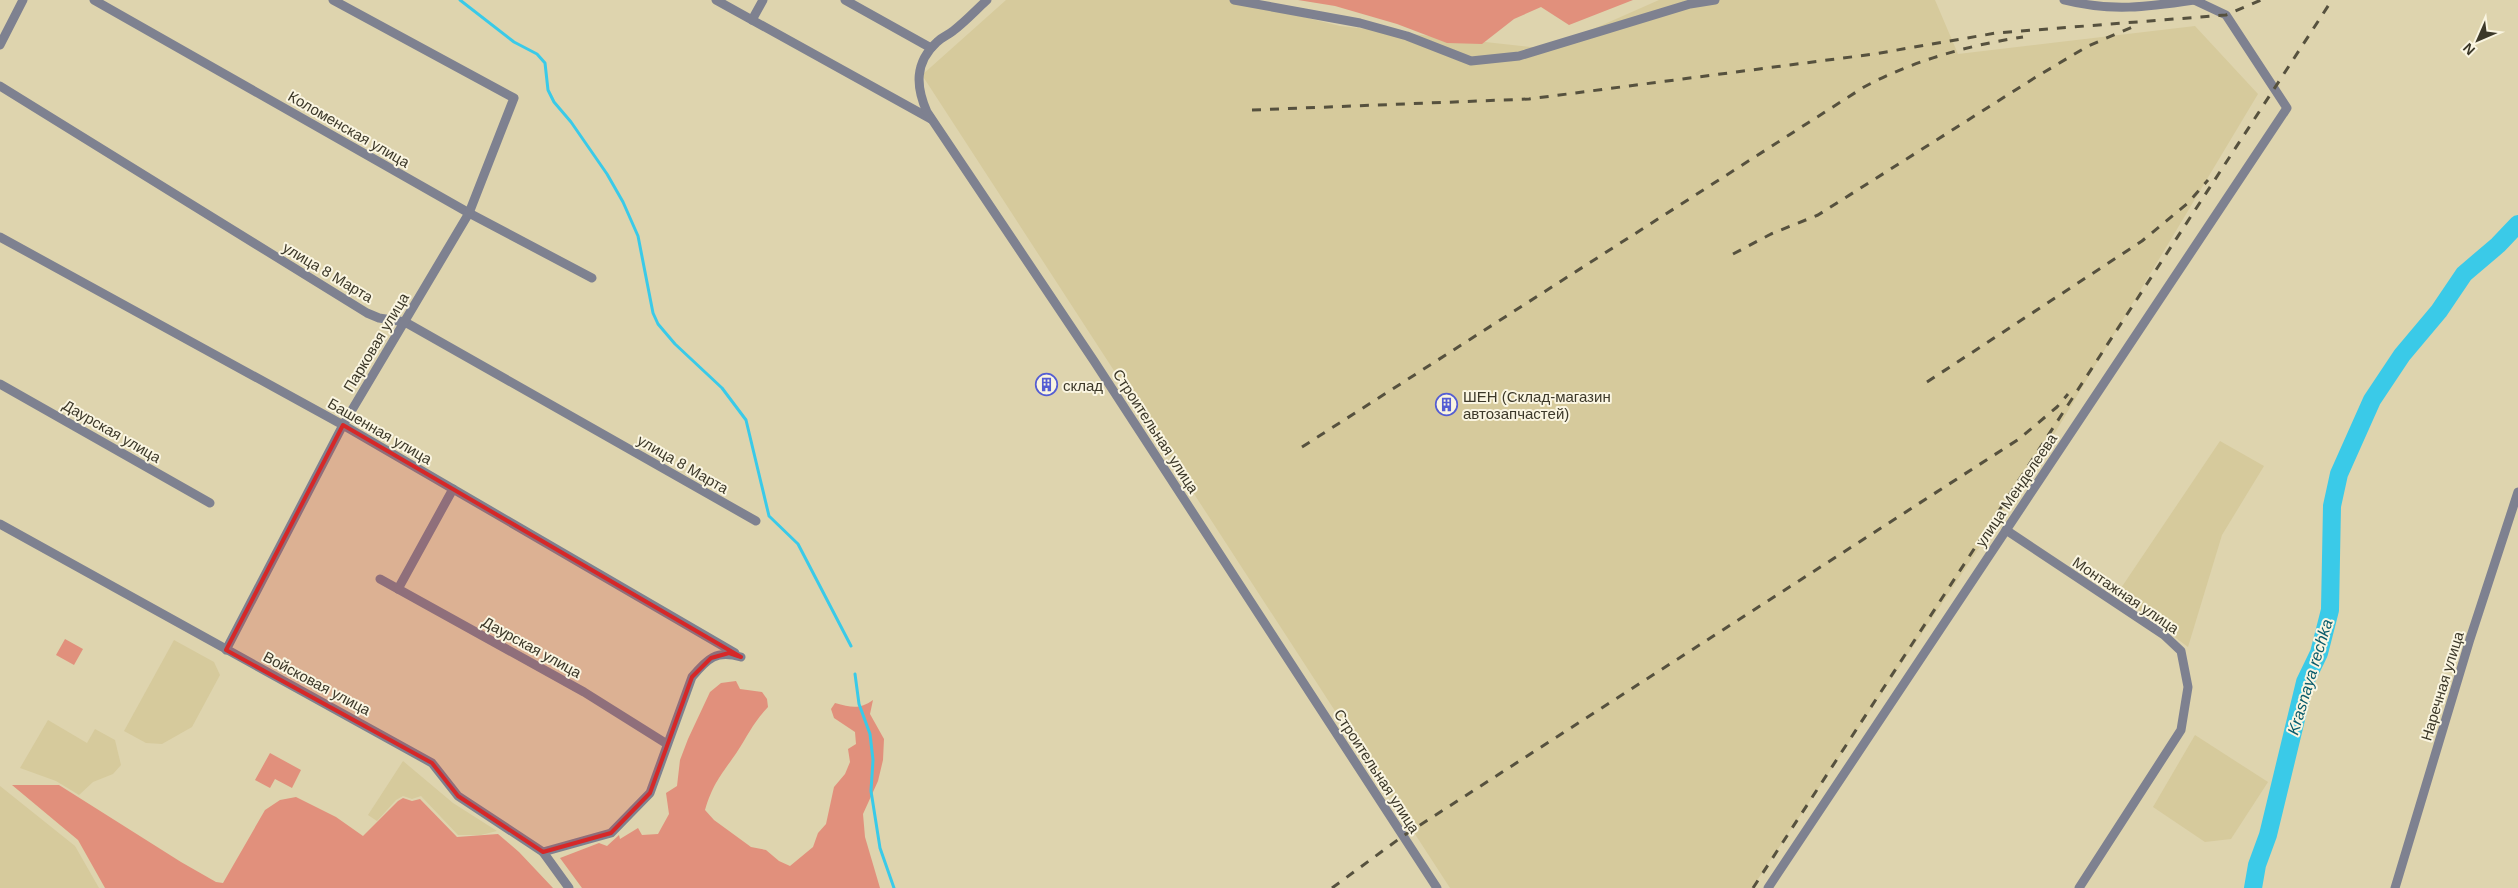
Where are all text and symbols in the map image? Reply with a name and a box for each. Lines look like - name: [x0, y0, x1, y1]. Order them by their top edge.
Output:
- north arrow: [2453, 15, 2503, 65]
- text: N: [2460, 40, 2478, 58]
- street label: Коломенская улица: [285, 87, 413, 171]
- street label: улица 8 Марта: [280, 238, 377, 306]
- street label: Парковая улица: [340, 289, 413, 394]
- street label: Строительная улица: [1110, 366, 1203, 497]
- building icon: склад: [1035, 373, 1059, 397]
- place label: склад: [1063, 377, 1103, 394]
- place label: ШЕН (Склад-магазин автозапчастей): [1463, 388, 1611, 422]
- building icon: ШЕН (Склад-магазин автозапчастей): [1435, 393, 1459, 417]
- street label: Башенная улица: [325, 394, 435, 468]
- street label: Даурская улица: [60, 396, 165, 466]
- street label: улица Менделеева: [1972, 430, 2061, 550]
- street label: улица 8 Марта: [635, 431, 732, 497]
- street label: Монтажная улица: [2070, 553, 2183, 637]
- street label: Даурская улица: [480, 613, 585, 681]
- water label: Krasnaya rechka: [2284, 617, 2336, 737]
- street label: Наречная улица: [2417, 629, 2467, 743]
- street label: Войсковая улица: [260, 648, 374, 719]
- street label: Строительная улица: [1331, 706, 1424, 837]

